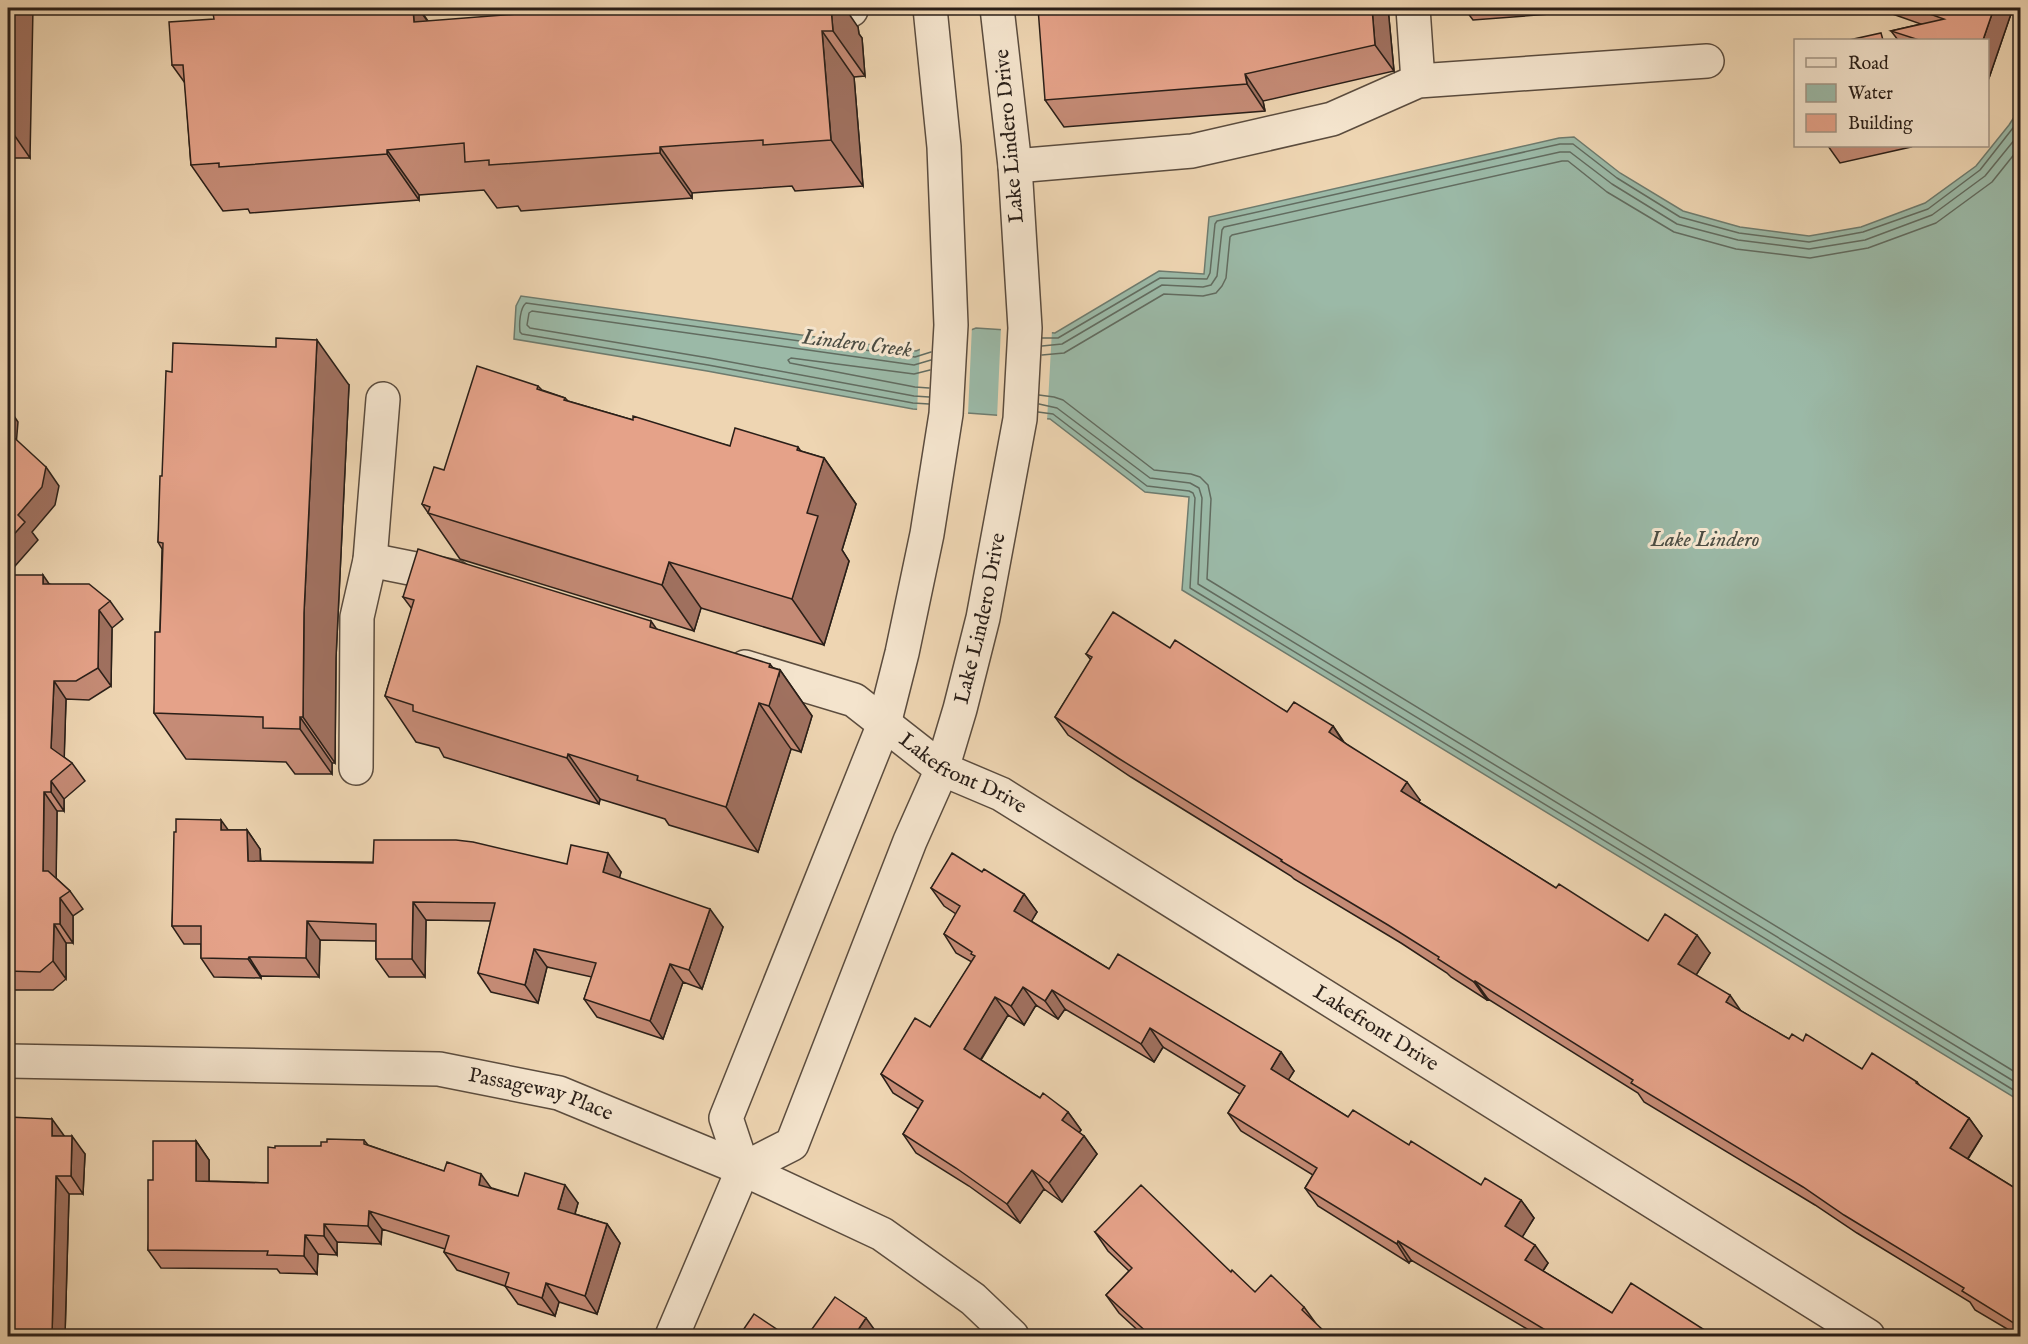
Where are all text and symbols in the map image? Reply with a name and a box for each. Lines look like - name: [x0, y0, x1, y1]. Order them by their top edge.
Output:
- legend: [1794, 39, 1989, 147]
- street label: Lake Lindero Drive: [989, 48, 1031, 224]
- text: Road: [1848, 53, 1889, 76]
- text: Water: [1848, 83, 1893, 106]
- text: Building: [1848, 113, 1913, 136]
- water label: Lindero Creek: [800, 323, 914, 365]
- water label: Lake Lindero: [1649, 526, 1760, 554]
- street label: Lake Lindero Drive: [948, 530, 1012, 707]
- street label: Lakefront Drive: [893, 727, 1032, 820]
- street label: Lakefront Drive: [1308, 979, 1444, 1078]
- street label: Passageway Place: [466, 1062, 617, 1127]

